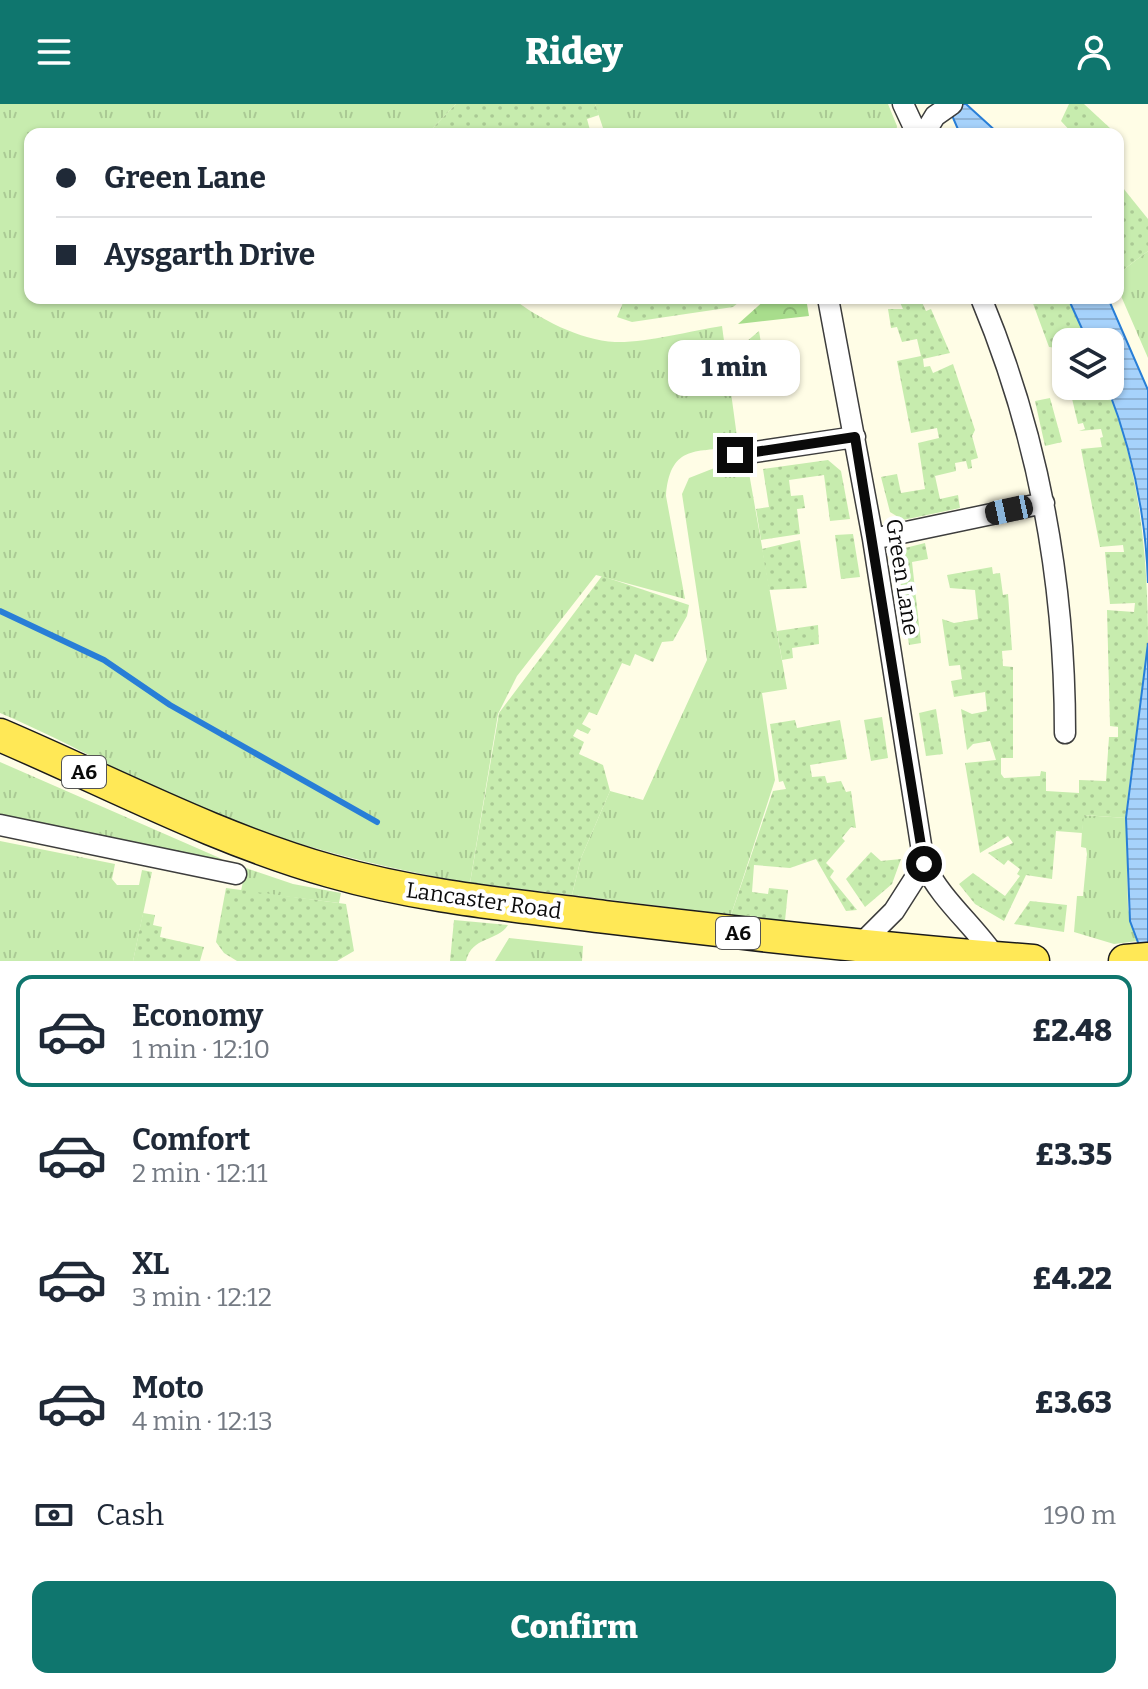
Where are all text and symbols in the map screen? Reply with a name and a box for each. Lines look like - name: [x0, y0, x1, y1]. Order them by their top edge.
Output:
- icon: menu: [32, 30, 76, 74]
- text: Ridey: [525, 30, 623, 74]
- icon: person: [1072, 30, 1116, 74]
- text: Green Lane: [104, 160, 266, 196]
- text: Aysgarth Drive: [104, 237, 315, 273]
- map controls: [1052, 328, 1124, 400]
- button: layers: [1052, 328, 1124, 400]
- callout: 1 min: [669, 339, 801, 395]
- text: 1 min: [701, 352, 767, 383]
- route end: [717, 437, 753, 473]
- car: [983, 493, 1035, 527]
- street label: Green Lane: [880, 517, 925, 637]
- road number: A6: [62, 756, 106, 788]
- route start: [906, 846, 942, 882]
- street label: Lancaster Road: [404, 876, 563, 925]
- road number: A6: [716, 917, 760, 949]
- icon: car: [36, 995, 108, 1067]
- text: Economy: [132, 998, 263, 1034]
- text: £2.48: [1032, 1013, 1112, 1049]
- text: 1 min · 12:10: [132, 1034, 270, 1065]
- icon: car: [36, 1119, 108, 1191]
- text: Comfort: [132, 1122, 250, 1158]
- text: £3.35: [1035, 1137, 1112, 1173]
- text: 2 min · 12:11: [132, 1158, 268, 1189]
- icon: car: [36, 1243, 108, 1315]
- text: XL: [132, 1246, 169, 1282]
- text: £4.22: [1033, 1261, 1112, 1297]
- text: 3 min · 12:12: [132, 1282, 272, 1313]
- icon: car: [36, 1367, 108, 1439]
- text: Moto: [132, 1370, 204, 1406]
- text: £3.63: [1035, 1385, 1112, 1421]
- text: 4 min · 12:13: [132, 1406, 273, 1437]
- icon: cash: [32, 1493, 76, 1537]
- text: Cash: [96, 1497, 164, 1533]
- text: 190 m: [1044, 1500, 1116, 1531]
- button: Confirm: [32, 1581, 1116, 1673]

